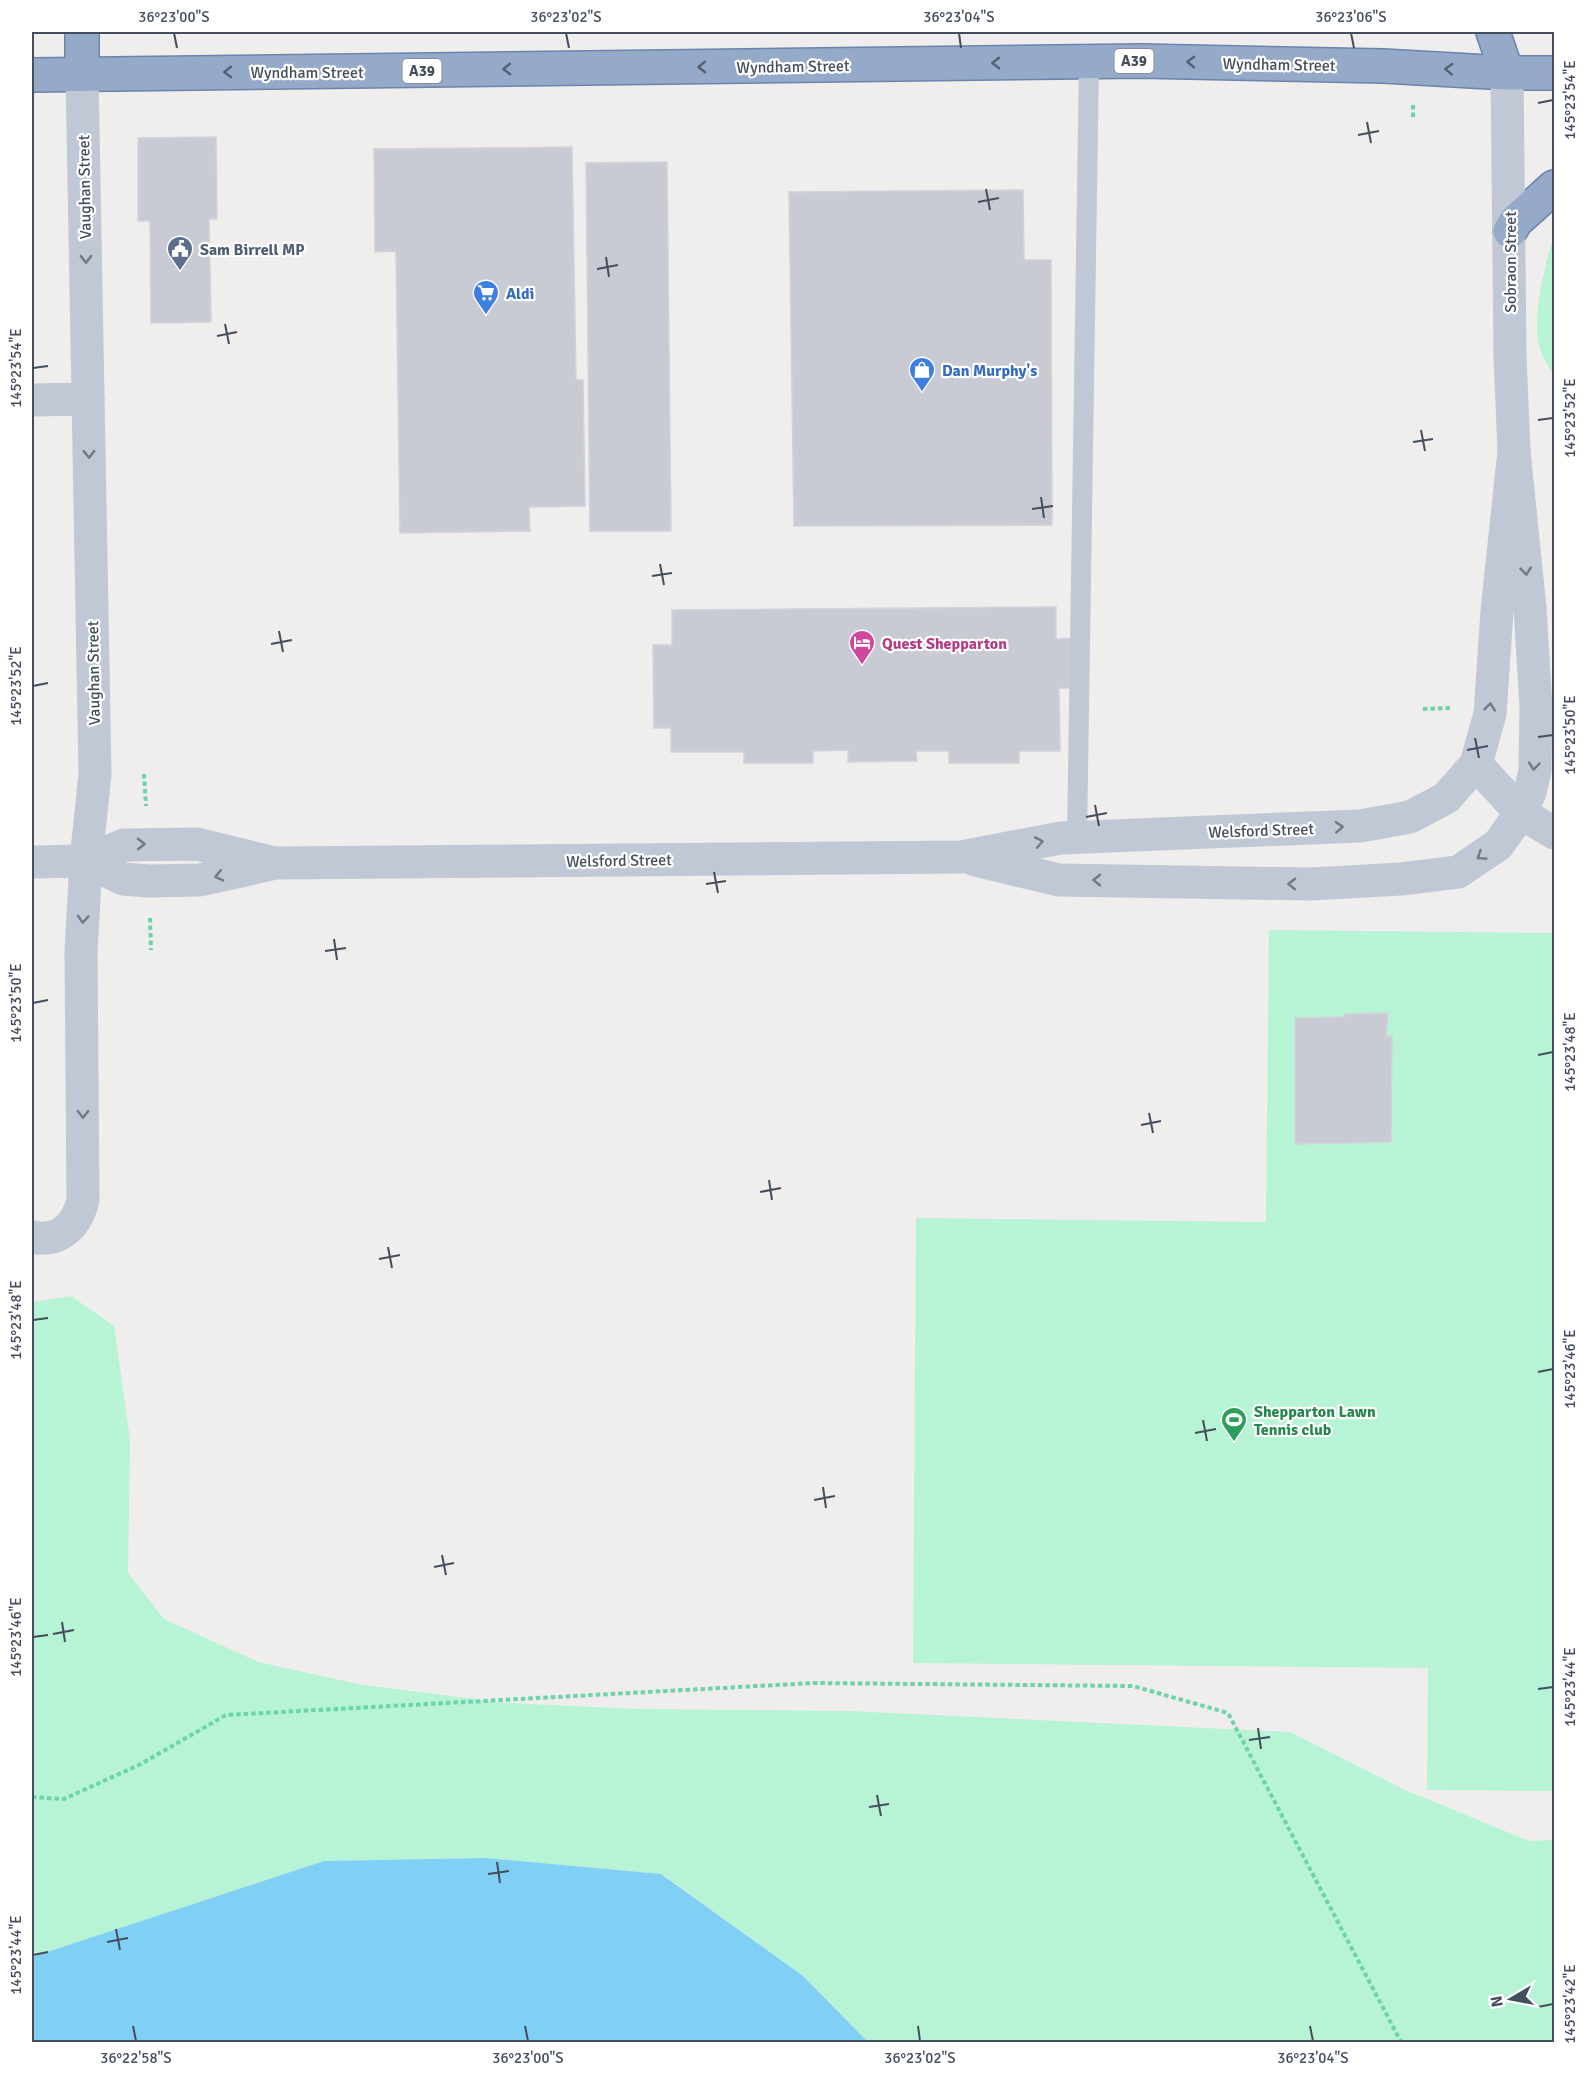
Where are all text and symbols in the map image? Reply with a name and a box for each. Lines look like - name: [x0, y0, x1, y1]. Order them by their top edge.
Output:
- text: 36°23'00"S: [138, 8, 210, 26]
- text: 36°23'02"S: [530, 8, 602, 26]
- text: 36°23'04"S: [923, 8, 995, 26]
- text: 36°23'06"S: [1315, 8, 1387, 26]
- road number: A39: [1114, 49, 1154, 73]
- street label: Wyndham Street: [1222, 54, 1336, 76]
- street label: Wyndham Street: [736, 56, 850, 78]
- one-way arrow: [1186, 56, 1195, 68]
- one-way arrow: [991, 57, 1000, 70]
- road number: A39: [402, 59, 442, 83]
- text: 145°23'54"E: [1561, 60, 1579, 140]
- one-way arrow: [698, 61, 707, 73]
- street label: Wyndham Street: [250, 63, 364, 83]
- one-way arrow: [503, 63, 512, 76]
- one-way arrow: [1444, 63, 1453, 76]
- one-way arrow: [224, 66, 233, 78]
- street label: Vaughan Street: [74, 134, 96, 239]
- street label: Sobraon Street: [1501, 211, 1521, 313]
- public building icon: Sam Birrell MP: [165, 234, 195, 272]
- place label: Sam Birrell MP: [200, 240, 305, 260]
- one-way arrow: [79, 254, 92, 263]
- supermarket icon: Aldi: [471, 278, 501, 316]
- place label: Aldi: [506, 284, 534, 304]
- text: 145°23'54"E: [7, 328, 25, 408]
- shop icon: Dan Murphy's: [907, 355, 937, 393]
- place label: Dan Murphy's: [942, 361, 1037, 381]
- text: 145°23'52"E: [1561, 378, 1579, 458]
- one-way arrow: [83, 449, 95, 458]
- one-way arrow: [1519, 567, 1532, 576]
- street label: Vaughan Street: [83, 620, 105, 725]
- hotel icon: Quest Shepparton: [847, 628, 877, 666]
- place label: Quest Shepparton: [882, 634, 1007, 654]
- text: 145°23'52"E: [7, 646, 25, 726]
- text: 145°23'50"E: [1561, 695, 1579, 775]
- one-way arrow: [1483, 703, 1496, 712]
- one-way arrow: [1528, 762, 1541, 771]
- street label: Welsford Street: [1208, 819, 1315, 843]
- one-way arrow: [1334, 820, 1343, 833]
- one-way arrow: [1034, 836, 1044, 849]
- one-way arrow: [137, 838, 146, 851]
- one-way arrow: [1477, 849, 1488, 860]
- street label: Welsford Street: [566, 850, 672, 872]
- one-way arrow: [214, 869, 224, 882]
- one-way arrow: [1093, 874, 1102, 887]
- one-way arrow: [1288, 878, 1297, 890]
- one-way arrow: [76, 914, 89, 923]
- text: 145°23'50"E: [7, 963, 25, 1043]
- text: 145°23'48"E: [1561, 1012, 1579, 1092]
- one-way arrow: [77, 1109, 89, 1118]
- text: 145°23'48"E: [7, 1280, 25, 1360]
- text: 145°23'46"E: [1561, 1329, 1579, 1409]
- place label: Shepparton Lawn Tennis club: [1254, 1402, 1376, 1440]
- sports icon: Shepparton Lawn Tennis club: [1219, 1405, 1249, 1443]
- text: 145°23'46"E: [7, 1597, 25, 1677]
- text: 145°23'44"E: [1561, 1647, 1579, 1727]
- text: 145°23'44"E: [7, 1915, 25, 1995]
- text: 145°23'42"E: [1561, 1964, 1579, 2044]
- north arrow: [1481, 1969, 1541, 2029]
- text: N: [1486, 1994, 1508, 2009]
- text: 36°22'58"S: [100, 2049, 172, 2067]
- text: 36°23'00"S: [492, 2049, 564, 2067]
- text: 36°23'02"S: [884, 2049, 956, 2067]
- text: 36°23'04"S: [1277, 2049, 1349, 2067]

